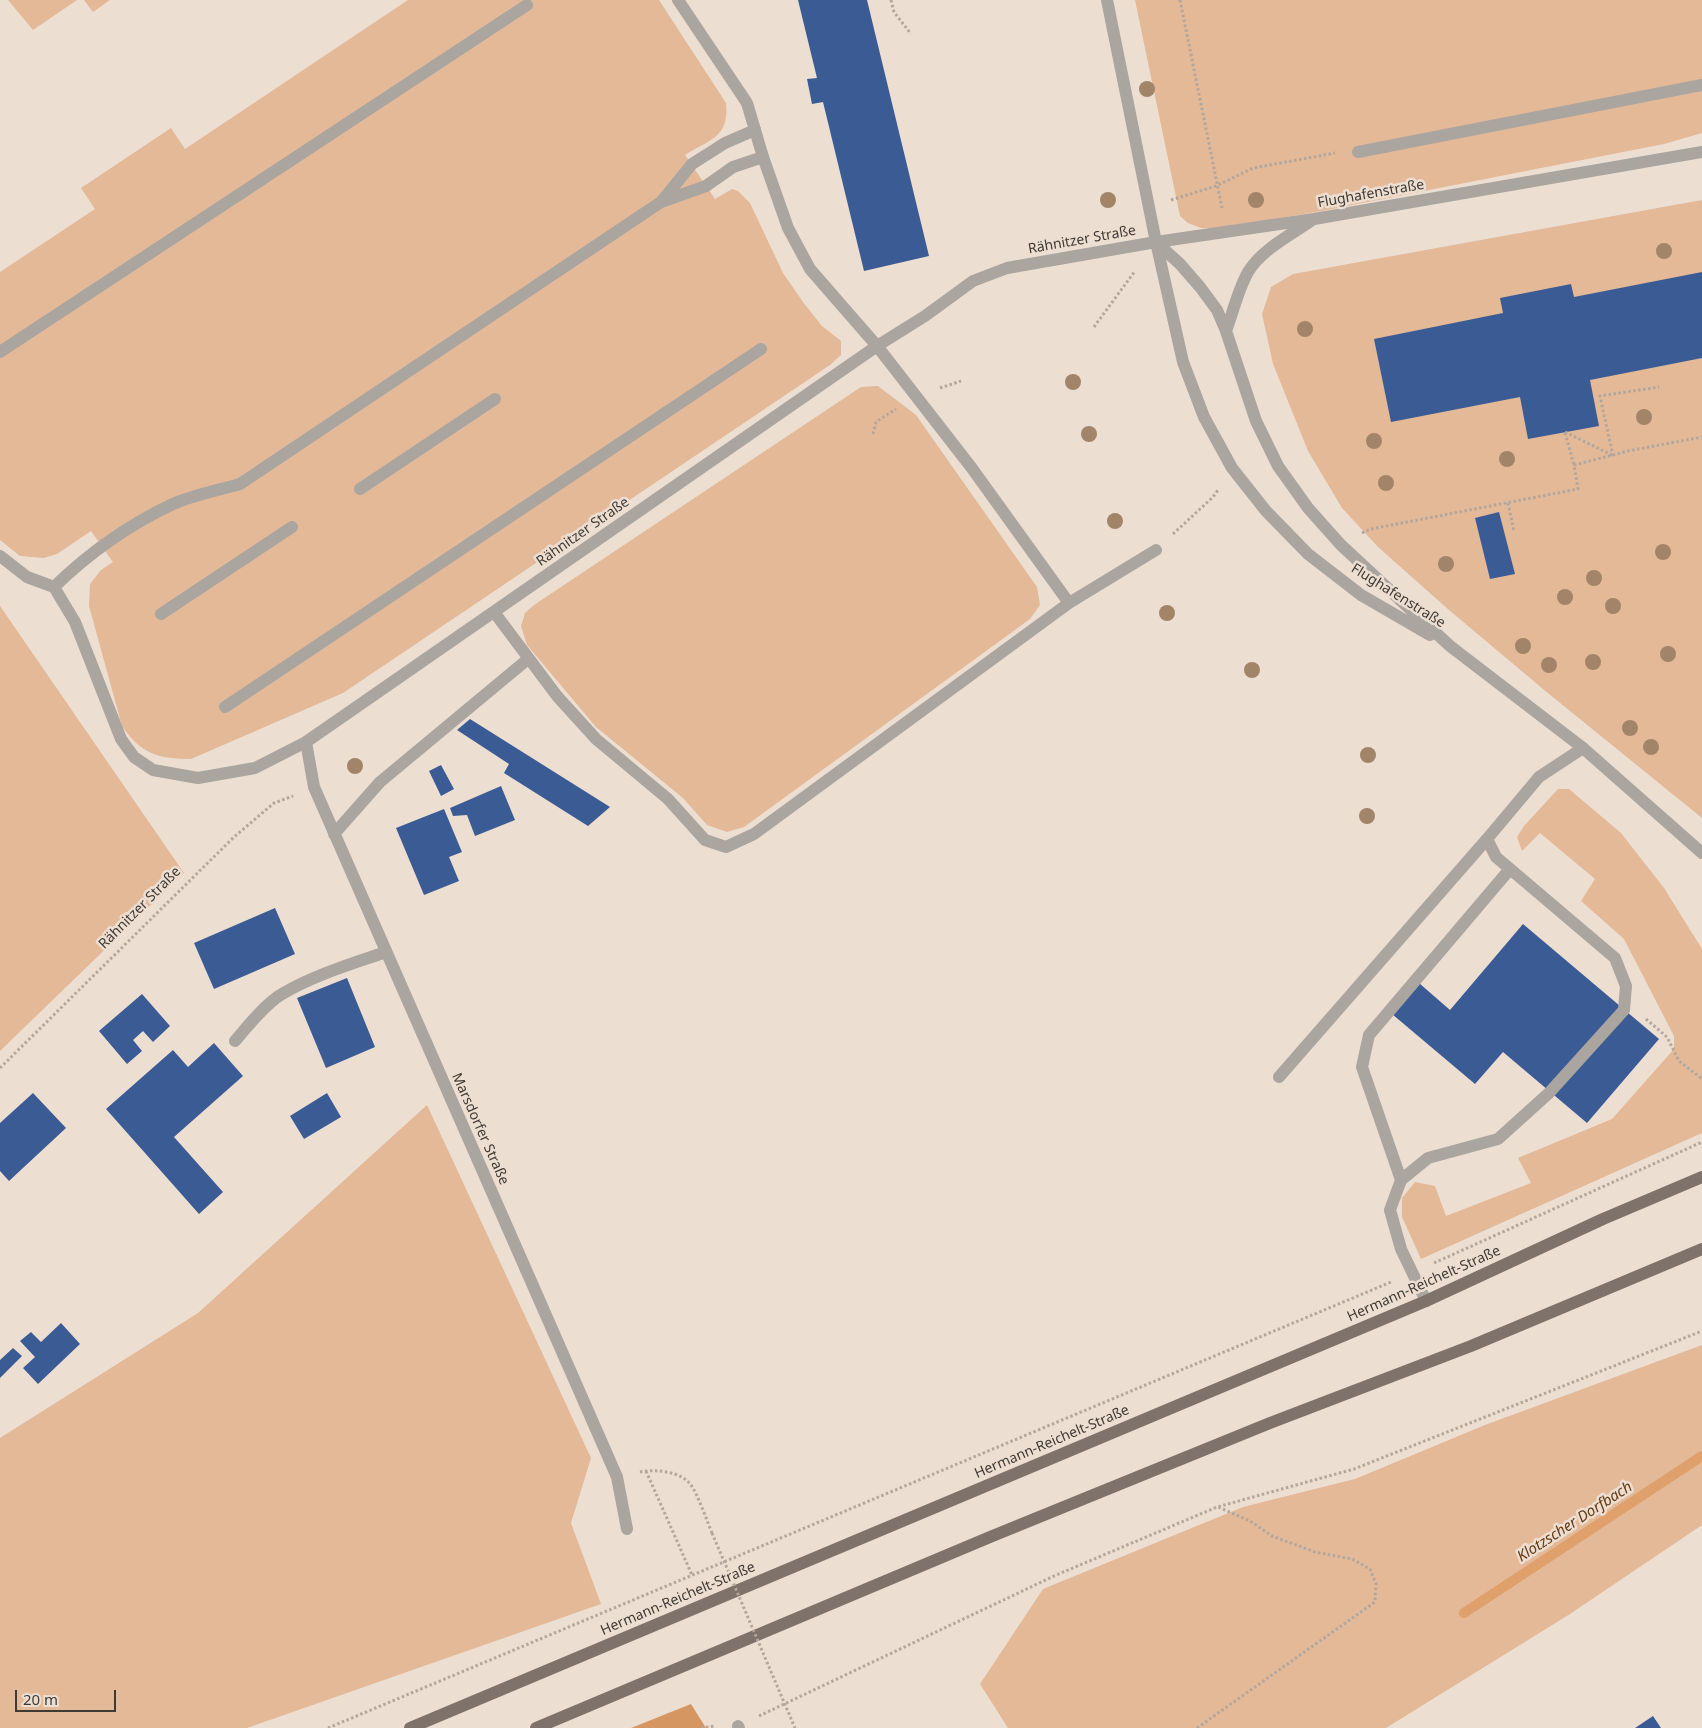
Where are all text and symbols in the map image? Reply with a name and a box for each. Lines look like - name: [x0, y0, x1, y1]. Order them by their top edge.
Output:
- street label: Flughafenstraße: [1316, 176, 1426, 212]
- street label: Rähnitzer Straße: [1027, 222, 1137, 258]
- street label: Rähnitzer Straße: [533, 494, 633, 570]
- street label: Flughafenstraße: [1348, 560, 1448, 632]
- street label: Rähnitzer Straße: [95, 863, 185, 953]
- street label: Marsdorfer Straße: [448, 1070, 512, 1188]
- street label: Hermann-Reichelt-Straße: [1345, 1243, 1503, 1325]
- street label: Hermann-Reichelt-Straße: [972, 1402, 1132, 1482]
- water label: Klotzscher Dorfbach: [1514, 1478, 1636, 1566]
- street label: Hermann-Reichelt-Straße: [598, 1559, 758, 1639]
- scale bar: [18, 1680, 119, 1712]
- text: 20 m: [23, 1689, 58, 1709]

